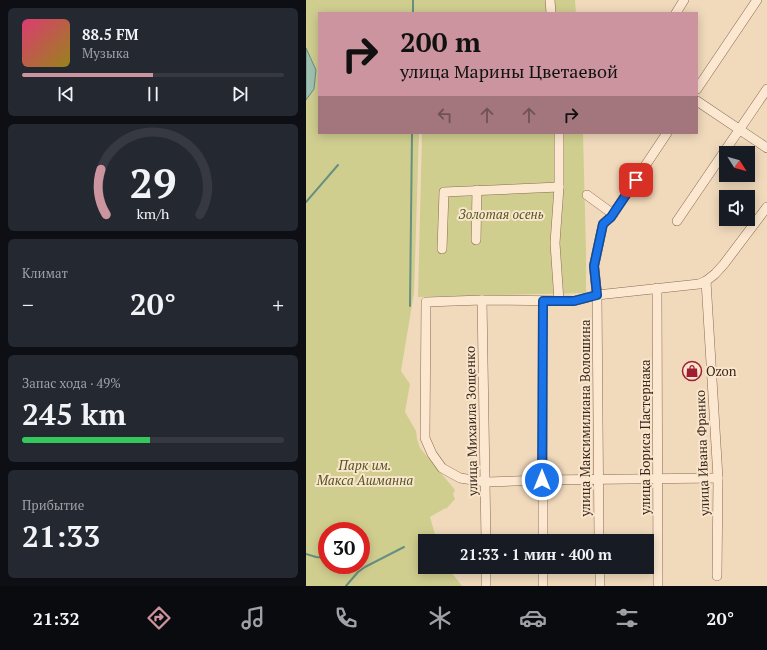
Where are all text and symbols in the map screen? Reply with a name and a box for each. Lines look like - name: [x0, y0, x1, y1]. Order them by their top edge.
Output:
- text: 200 m: [400, 23, 481, 60]
- text: 88.5 FM: [82, 24, 139, 44]
- icon: right: [334, 28, 386, 80]
- text: Музыка: [82, 44, 129, 62]
- text: улица Марины Цветаевой: [400, 59, 618, 83]
- icon: previous: [55, 83, 77, 105]
- icon: pause: [142, 83, 164, 105]
- icon: next: [229, 83, 251, 105]
- icon: left: [434, 104, 456, 126]
- icon: ahead: [476, 104, 498, 126]
- icon: ahead: [518, 104, 540, 126]
- icon: right: [560, 104, 582, 126]
- north arrow: [719, 146, 755, 182]
- map controls: [719, 146, 755, 226]
- text: 29: [129, 155, 177, 210]
- pin: [619, 163, 653, 197]
- icon: arrive: [625, 169, 647, 191]
- button: sound: [719, 190, 755, 226]
- text: km/h: [137, 204, 170, 223]
- park label: Золотая осень: [458, 205, 544, 223]
- text: Климат: [22, 264, 68, 282]
- text: 20°: [130, 284, 176, 324]
- text: −: [22, 290, 34, 319]
- text: +: [272, 290, 284, 319]
- street label: улица Максимилиана Волошина: [576, 319, 594, 517]
- street label: улица Михаила Зощенко: [461, 346, 481, 497]
- street label: улица Бориса Пастернака: [636, 359, 654, 516]
- shop icon: Ozon: [681, 360, 703, 382]
- place label: Ozon: [706, 362, 737, 380]
- text: Запас хода · 49%: [22, 374, 121, 392]
- street label: улица Ивана Франко: [691, 390, 713, 517]
- text: 245 km: [22, 394, 126, 434]
- park label: Парк им. Макса Ашманна: [316, 456, 413, 489]
- position arrow: [521, 459, 563, 501]
- text: Прибытие: [22, 496, 84, 514]
- text: 21:33: [22, 516, 100, 556]
- speed limit sign: 30: [318, 522, 370, 574]
- text: 21:33 · 1 мин · 400 m: [460, 544, 612, 564]
- icon: directions: [145, 604, 173, 632]
- icon: music: [239, 604, 267, 632]
- icon: phone: [332, 604, 360, 632]
- icon: climate: [426, 604, 454, 632]
- icon: car: [519, 604, 547, 632]
- icon: filters: [613, 604, 641, 632]
- text: 21:32: [33, 606, 80, 630]
- text: 20°: [706, 606, 734, 630]

